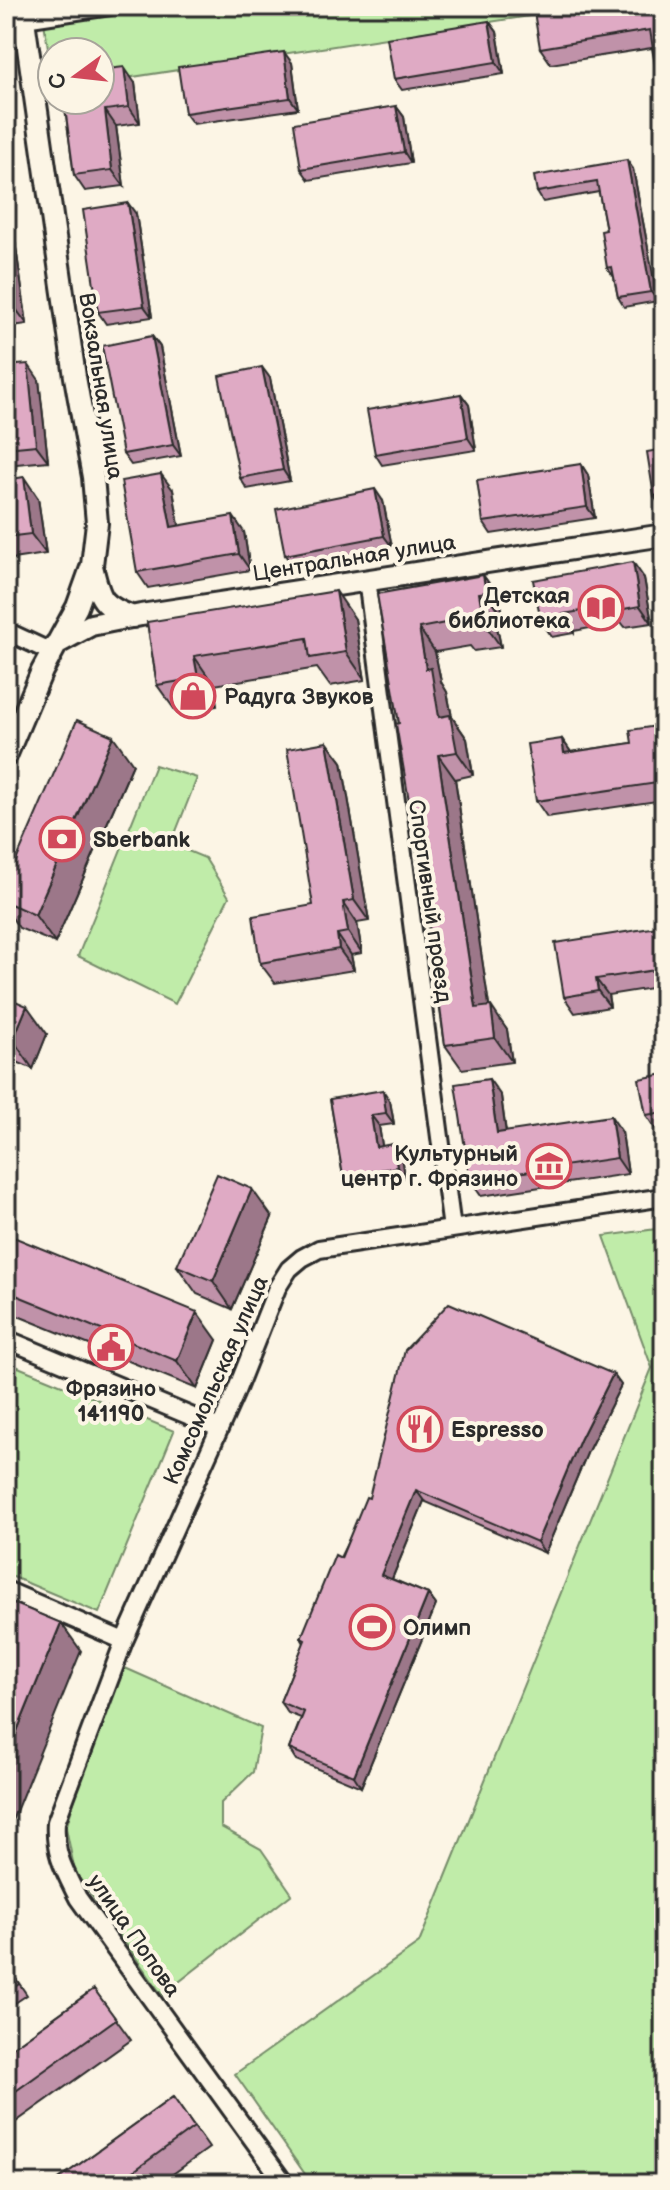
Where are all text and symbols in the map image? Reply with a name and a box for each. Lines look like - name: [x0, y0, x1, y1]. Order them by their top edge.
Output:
- north arrow: [36, 36, 116, 116]
- text: С: [43, 70, 73, 92]
- street label: Вокзальная улица: [72, 291, 129, 481]
- street label: Центральная улица: [251, 529, 458, 588]
- place label: Детская библиотека: [448, 583, 570, 635]
- library icon: Детская библиотека: [577, 584, 625, 632]
- shop icon: Радуга Звуков: [169, 672, 217, 720]
- place label: Радуга Звуков: [224, 684, 374, 711]
- street label: Спортивный проезд: [402, 798, 457, 1004]
- bank icon: Sberbank: [38, 815, 86, 863]
- place label: Sberbank: [93, 827, 191, 854]
- place label: Культурный центр г. Фрязино: [341, 1141, 518, 1193]
- museum icon: Культурный центр г. Фрязино: [525, 1142, 573, 1190]
- street label: Комсомольская улица: [158, 1272, 275, 1489]
- public building icon: Фрязино 141190: [87, 1323, 135, 1371]
- place label: Фрязино 141190: [66, 1376, 156, 1428]
- restaurant icon: Espresso: [396, 1405, 444, 1453]
- place label: Espresso: [451, 1417, 544, 1444]
- sports icon: Олимп: [348, 1603, 396, 1651]
- place label: Олимп: [403, 1615, 471, 1642]
- street label: улица Попова: [82, 1869, 186, 2002]

